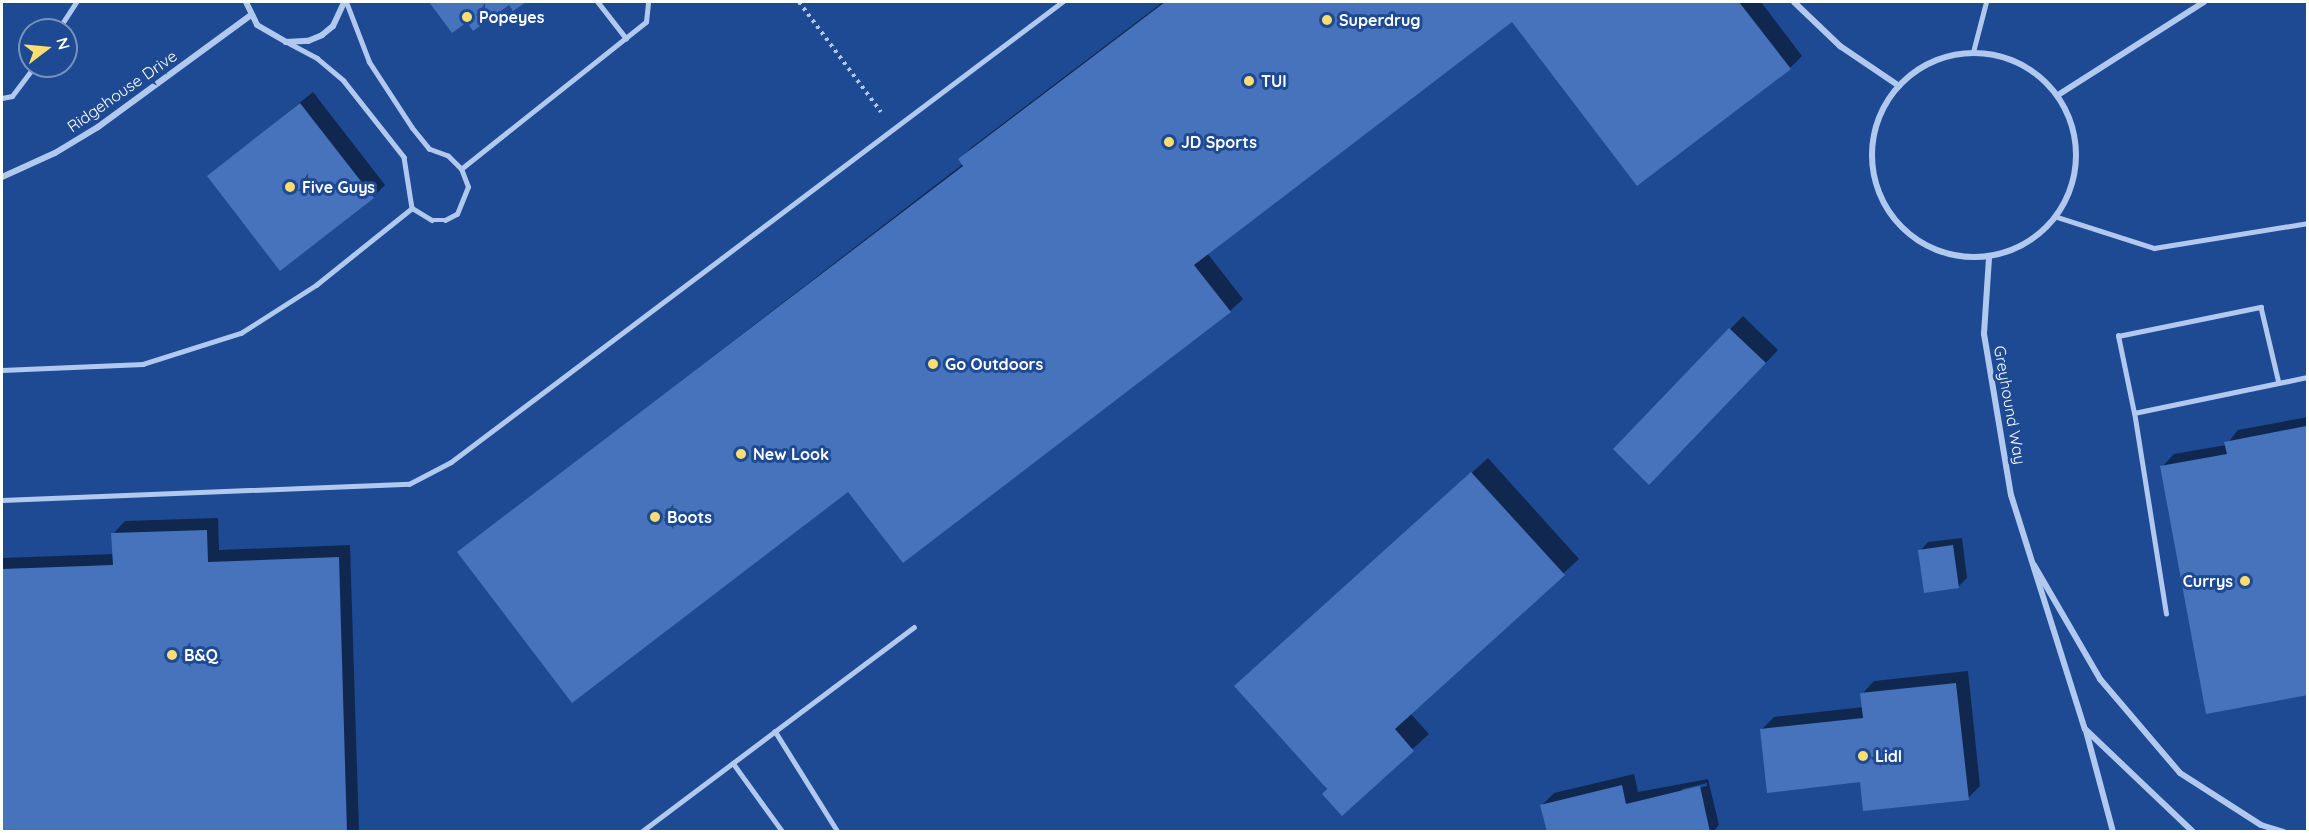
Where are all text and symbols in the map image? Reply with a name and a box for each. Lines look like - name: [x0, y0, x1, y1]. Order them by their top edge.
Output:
- place label: Popeyes: [479, 7, 544, 27]
- marker: Popeyes: [460, 10, 474, 24]
- place label: Superdrug: [1339, 10, 1420, 30]
- marker: Superdrug: [1320, 13, 1334, 27]
- north arrow: [18, 18, 78, 78]
- text: N: [52, 35, 75, 52]
- street label: Ridgehouse Drive: [63, 46, 181, 136]
- place label: TUI: [1261, 71, 1287, 91]
- marker: TUI: [1242, 74, 1256, 88]
- place label: JD Sports: [1181, 132, 1257, 152]
- marker: JD Sports: [1162, 135, 1176, 149]
- place label: Five Guys: [302, 177, 375, 197]
- marker: Five Guys: [283, 180, 297, 194]
- street label: Greyhound Way: [1990, 344, 2030, 466]
- place label: Go Outdoors: [945, 354, 1043, 374]
- marker: Go Outdoors: [926, 357, 940, 371]
- place label: New Look: [753, 444, 829, 464]
- marker: New Look: [734, 447, 748, 461]
- place label: Boots: [667, 507, 712, 527]
- marker: Boots: [648, 510, 662, 524]
- place label: Currys: [2183, 571, 2233, 591]
- marker: Currys: [2238, 574, 2252, 588]
- place label: B&Q: [184, 645, 218, 665]
- marker: B&Q: [165, 648, 179, 662]
- place label: Lidl: [1875, 746, 1902, 766]
- marker: Lidl: [1856, 749, 1870, 763]

